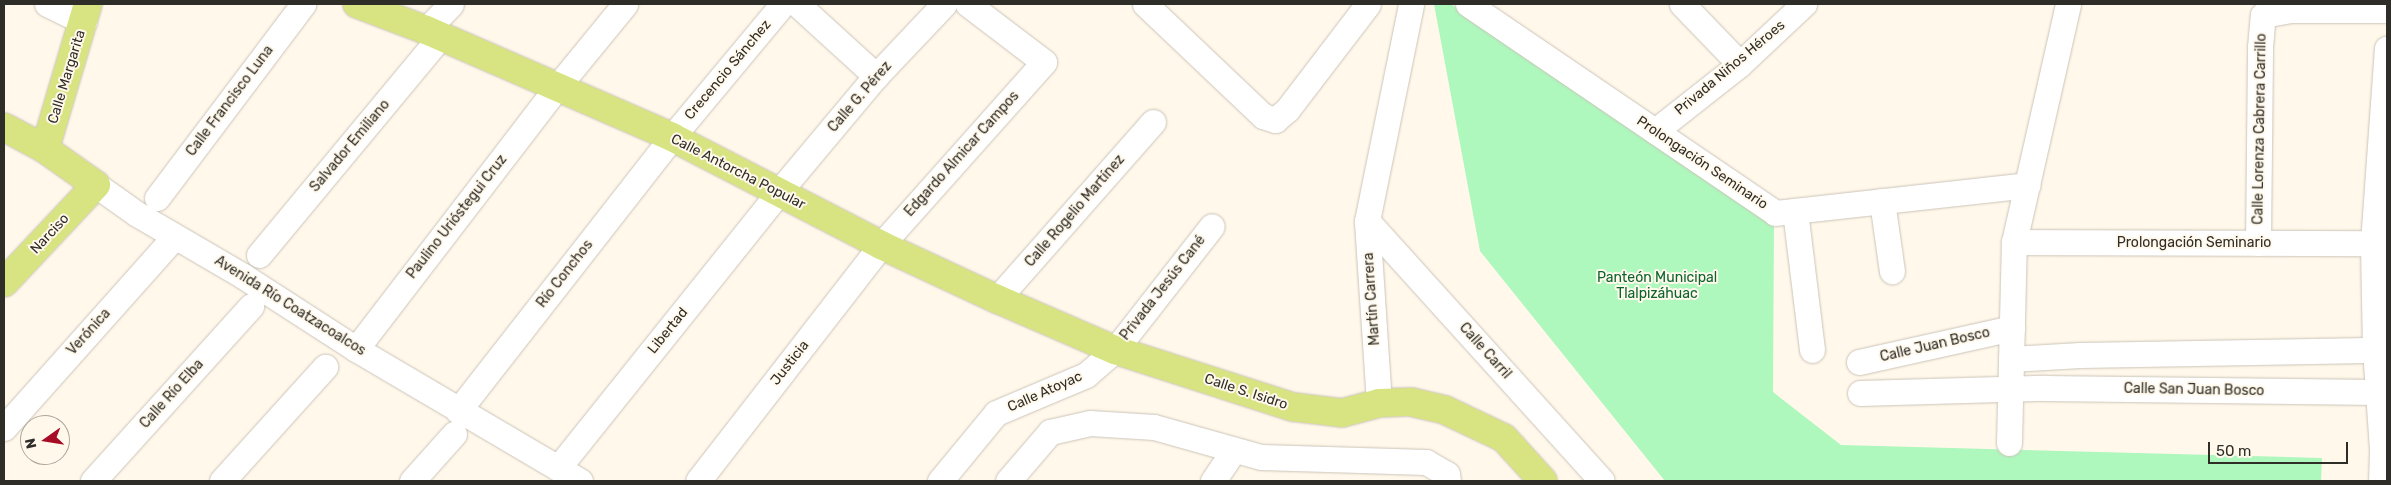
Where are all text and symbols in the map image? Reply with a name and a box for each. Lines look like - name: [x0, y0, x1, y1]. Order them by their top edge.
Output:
- street label: Crecencio Sánchez: [681, 17, 775, 123]
- street label: Privada Niños Héroes: [1672, 17, 1788, 119]
- street label: Calle Margarita: [45, 28, 89, 126]
- street label: Calle Lorenza Cabrera Carrillo: [2250, 33, 2270, 225]
- street label: Calle Francisco Luna: [183, 42, 277, 160]
- street label: Calle G. Pérez: [825, 58, 895, 136]
- street label: Edgardo Almicar Campos: [901, 88, 1023, 220]
- street label: Salvador Emiliano: [306, 96, 394, 196]
- street label: Prolongación Seminario: [1633, 113, 1771, 213]
- street label: Calle Antorcha Popular: [668, 131, 808, 213]
- street label: Calle Rogelio Martínez: [1022, 151, 1128, 271]
- street label: Paulino Urióstegui Cruz: [403, 152, 511, 282]
- street label: Narciso: [27, 210, 73, 258]
- street label: Privada Jesús Cané: [1117, 232, 1209, 344]
- street label: Prolongación Seminario: [2117, 235, 2271, 251]
- street label: Río Conchos: [533, 237, 597, 311]
- street label: Martín Carrera: [1360, 252, 1384, 346]
- street label: Avenida Río Coatzacoalcos: [211, 253, 369, 359]
- park label: Panteón Municipal Tlalpizáhuac: [1597, 270, 1717, 302]
- street label: Verónica: [64, 305, 114, 359]
- street label: Libertad: [644, 305, 692, 357]
- street label: Calle Carril: [1455, 320, 1515, 382]
- street label: Calle Juan Bosco: [1878, 324, 1992, 366]
- street label: Justicia: [767, 337, 813, 389]
- street label: Calle Río Elba: [137, 356, 207, 432]
- street label: Calle Atoyac: [1005, 368, 1085, 416]
- street label: Calle S. Isidro: [1202, 371, 1290, 413]
- street label: Calle San Juan Bosco: [2124, 380, 2264, 400]
- north arrow: [20, 415, 70, 465]
- scale bar: [2211, 432, 2351, 464]
- text: N: [21, 436, 40, 450]
- text: 50 m: [2216, 442, 2251, 460]

